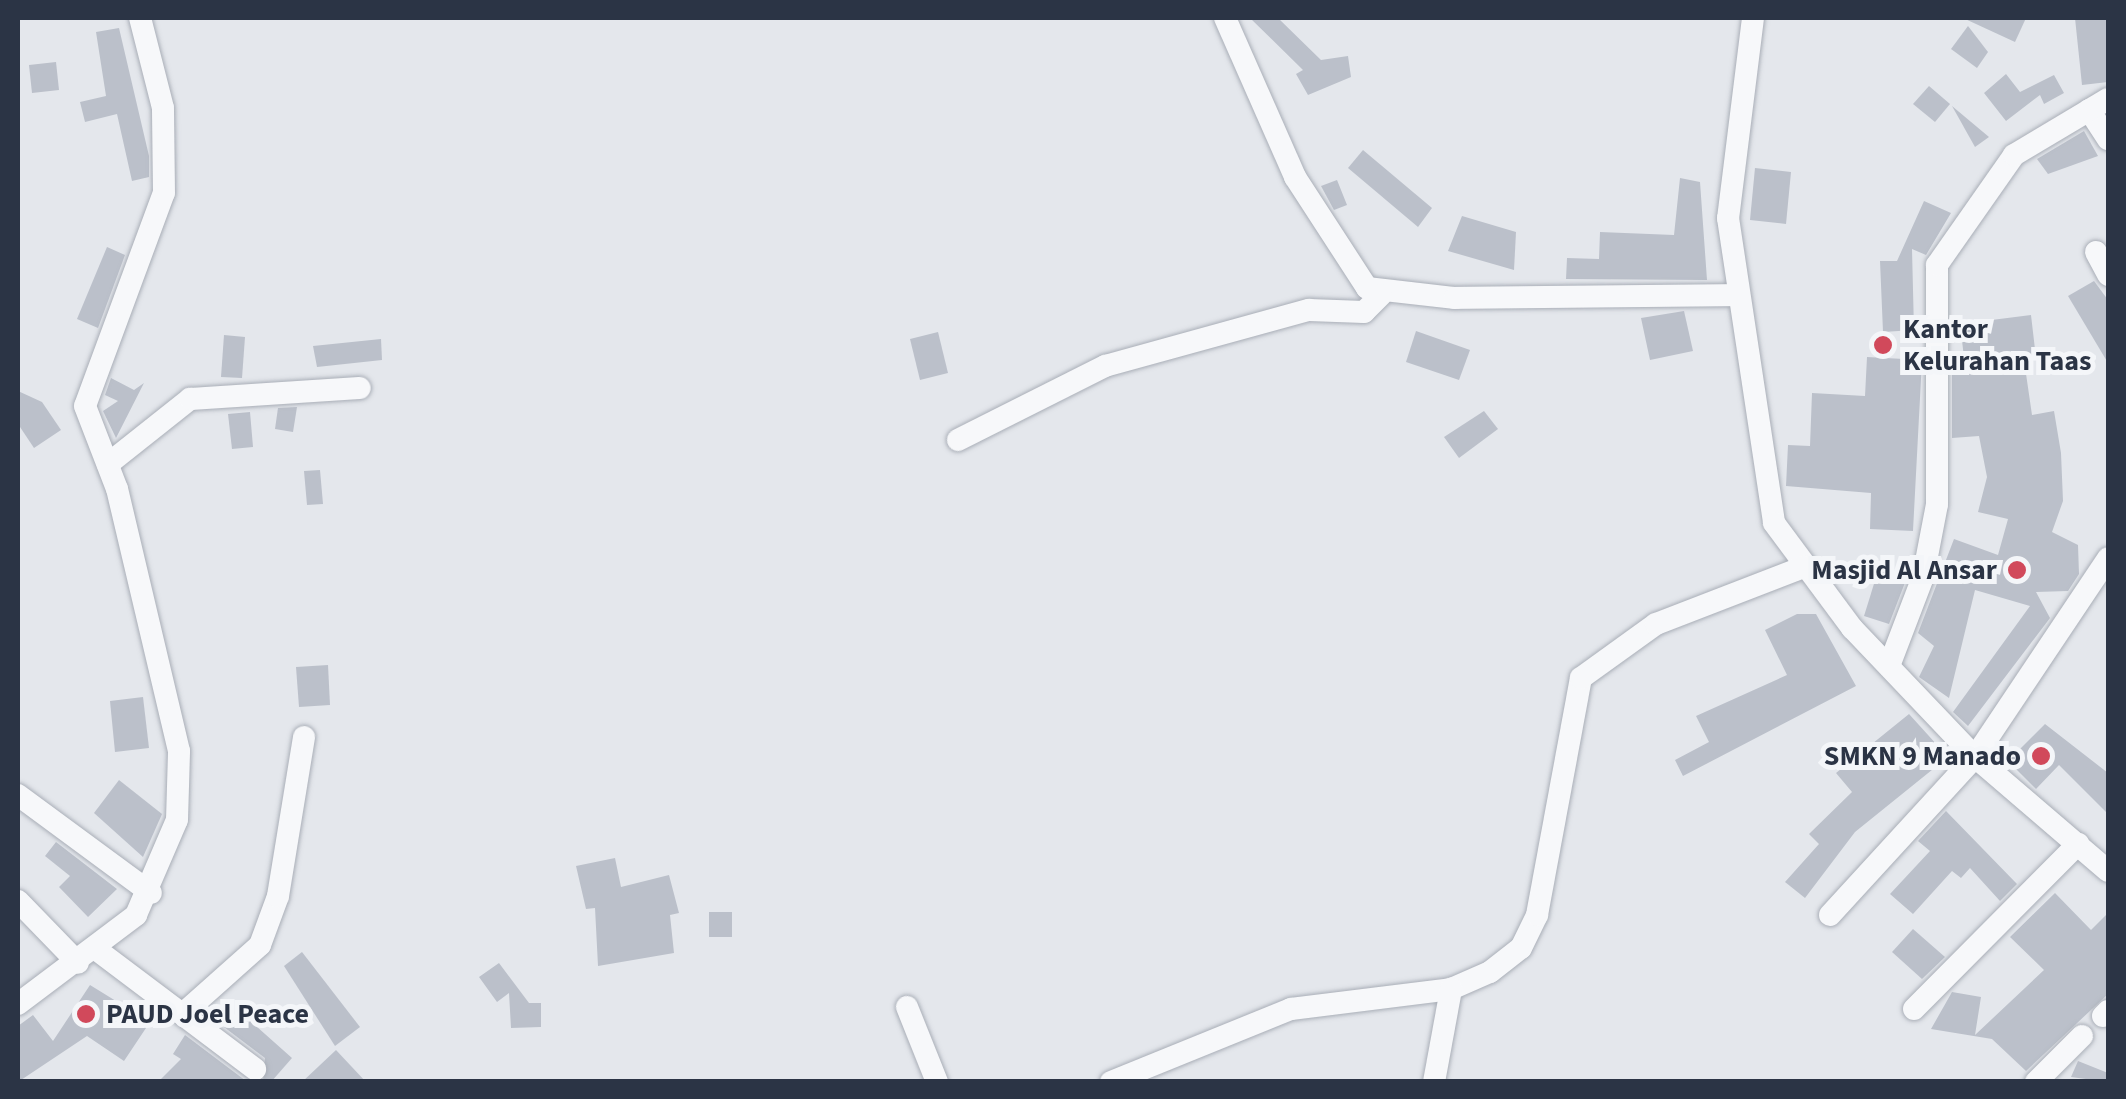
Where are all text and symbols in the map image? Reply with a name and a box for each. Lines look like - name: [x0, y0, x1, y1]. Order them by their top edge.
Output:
- place label: Kantor Kelurahan Taas: [1903, 312, 2091, 378]
- marker: Kantor Kelurahan Taas: [1872, 334, 1894, 356]
- place label: Masjid Al Ansar: [1811, 553, 1997, 587]
- marker: Masjid Al Ansar: [2006, 559, 2028, 581]
- place label: SMKN 9 Manado: [1824, 739, 2021, 773]
- marker: SMKN 9 Manado: [2030, 745, 2052, 767]
- place label: PAUD Joel Peace: [106, 997, 309, 1031]
- marker: PAUD Joel Peace: [75, 1003, 97, 1025]

